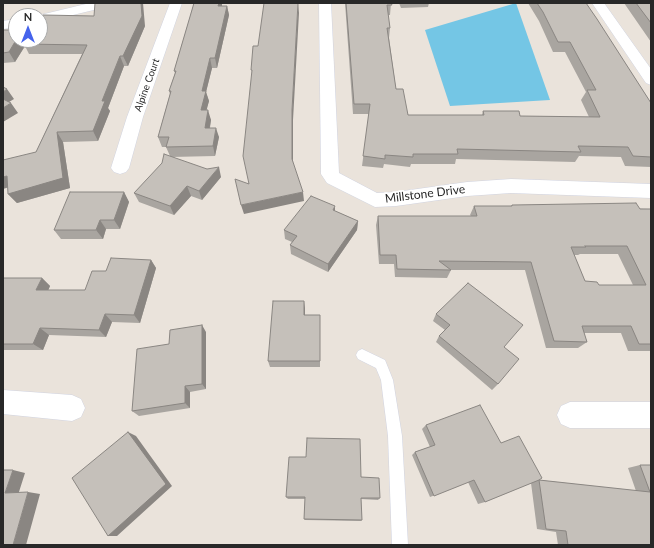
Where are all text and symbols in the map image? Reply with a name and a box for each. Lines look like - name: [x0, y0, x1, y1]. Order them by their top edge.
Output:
- north arrow: [8, 8, 48, 48]
- text: N: [24, 10, 32, 23]
- street label: Alpine Court: [132, 57, 162, 113]
- street label: Millstone Drive: [384, 182, 466, 206]

